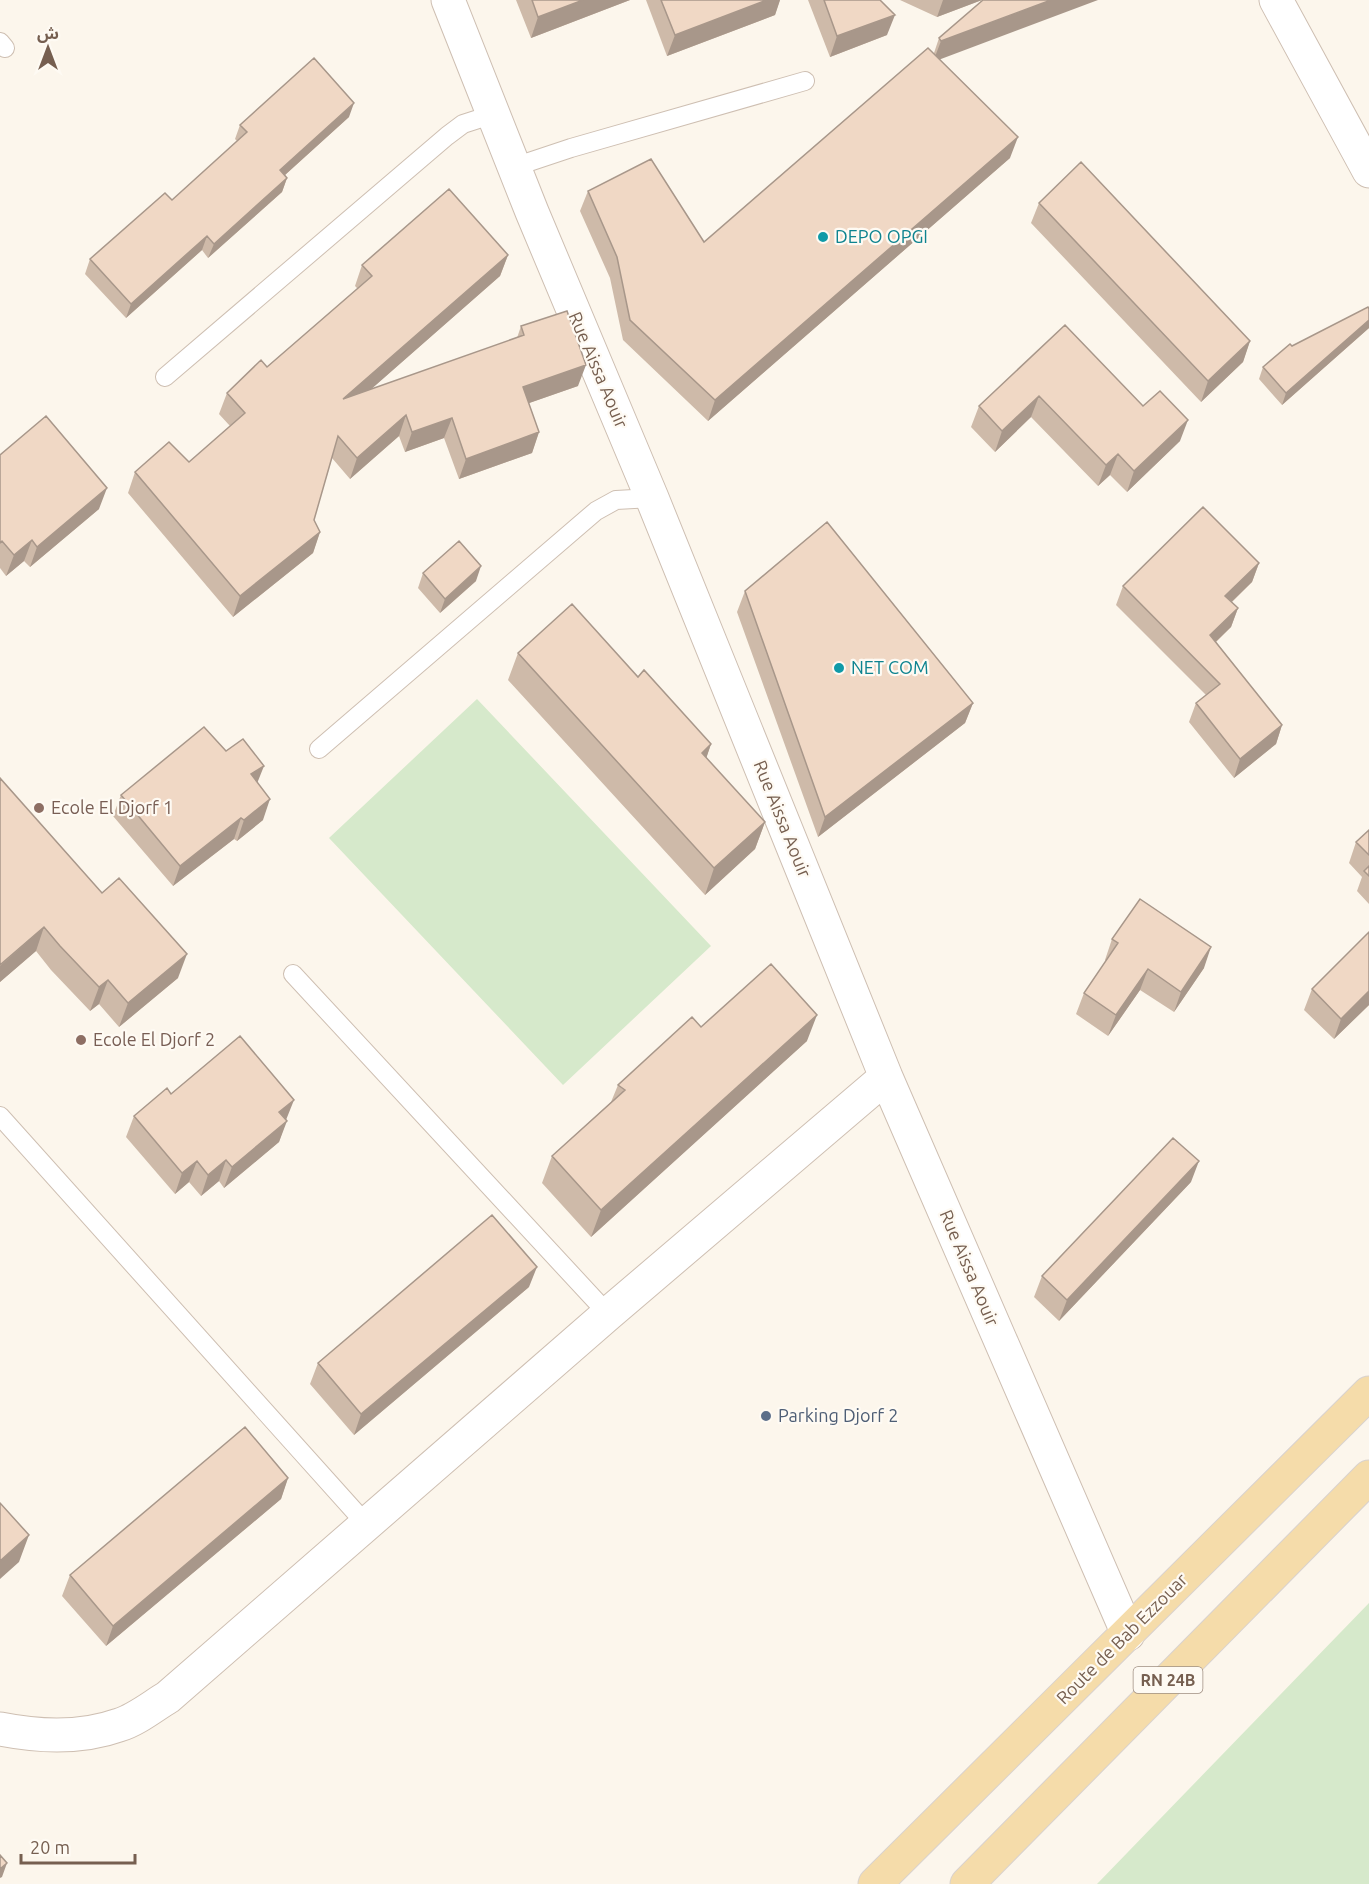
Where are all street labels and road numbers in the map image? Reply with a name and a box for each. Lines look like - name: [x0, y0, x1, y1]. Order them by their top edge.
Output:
- street label: Rue Aissa Aouir: [565, 308, 632, 431]
- street label: Rue Aissa Aouir: [750, 757, 816, 880]
- street label: Rue Aissa Aouir: [936, 1206, 1003, 1329]
- street label: Route de Bab Ezzouar: [1052, 1569, 1191, 1708]
- road number: RN 24B: [1134, 1667, 1202, 1693]

